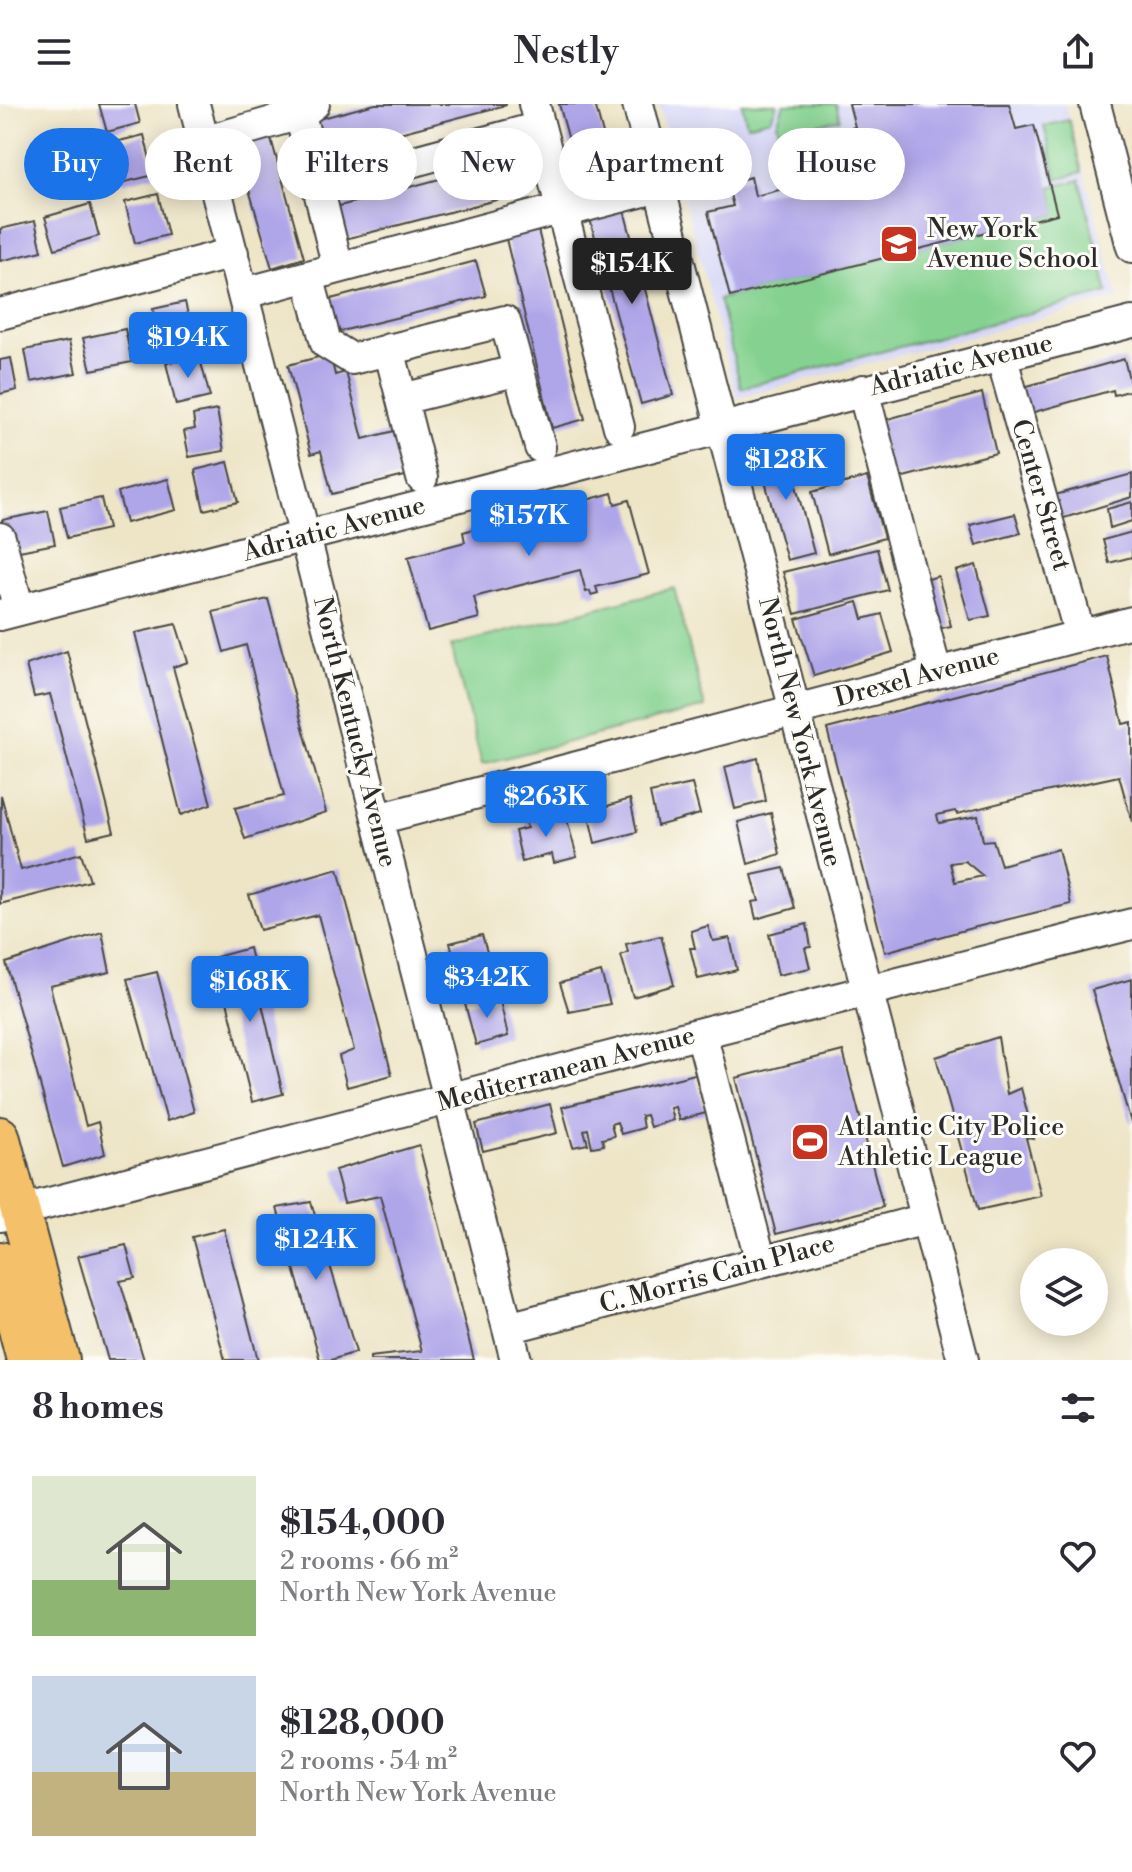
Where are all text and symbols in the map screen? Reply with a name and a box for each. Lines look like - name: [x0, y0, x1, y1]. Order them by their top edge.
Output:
- icon: menu: [32, 30, 76, 74]
- text: Nestly: [513, 30, 619, 75]
- icon: share: [1056, 30, 1100, 74]
- chip: Buy: [24, 128, 129, 200]
- chip: Rent: [145, 128, 261, 200]
- chip: Filters: [277, 128, 417, 200]
- chip: New: [433, 128, 543, 200]
- chip: Apartment: [559, 128, 752, 200]
- chip: House: [768, 128, 905, 200]
- place label: New York Avenue School: [926, 213, 1099, 275]
- school or university icon: New York Avenue School: [878, 223, 920, 265]
- pin: $154K: [576, 238, 688, 306]
- text: $154K: [591, 248, 673, 280]
- pin: $194K: [132, 312, 244, 380]
- text: $194K: [147, 322, 229, 354]
- street label: Adriatic Avenue: [865, 327, 1056, 403]
- street label: Center Street: [1004, 416, 1078, 574]
- pin: $128K: [730, 434, 842, 502]
- text: $128K: [745, 444, 827, 476]
- street label: Adriatic Avenue: [238, 489, 429, 569]
- pin: $157K: [473, 490, 585, 558]
- text: $157K: [489, 500, 569, 532]
- street label: North Kentucky Avenue: [306, 593, 404, 871]
- street label: North New York Avenue: [751, 594, 849, 870]
- street label: Drexel Avenue: [831, 640, 1003, 714]
- pin: $263K: [490, 771, 602, 839]
- text: $263K: [504, 781, 588, 813]
- pin: $342K: [431, 952, 543, 1020]
- pin: $168K: [194, 956, 306, 1024]
- text: $342K: [444, 962, 530, 994]
- text: $168K: [209, 966, 291, 998]
- street label: Mediterranean Avenue: [434, 1019, 698, 1119]
- place label: Atlantic City Police Athletic League: [837, 1111, 1064, 1173]
- sports icon: Atlantic City Police Athletic League: [789, 1121, 831, 1163]
- pin: $124K: [260, 1214, 372, 1282]
- text: $124K: [274, 1224, 358, 1256]
- street label: C. Morris Cain Place: [596, 1227, 838, 1321]
- map controls: [1020, 1248, 1108, 1336]
- button: layers: [1020, 1248, 1108, 1336]
- icon: filters: [1056, 1386, 1100, 1430]
- text: 8 homes: [32, 1387, 164, 1429]
- text: $154,000: [280, 1503, 446, 1545]
- icon: home: [96, 1508, 192, 1604]
- icon: heart: [1056, 1534, 1100, 1578]
- text: 2 rooms · 66 m²: [280, 1545, 458, 1577]
- text: North New York Avenue: [280, 1577, 557, 1609]
- text: $128,000: [280, 1703, 445, 1745]
- icon: home: [96, 1708, 192, 1804]
- icon: heart: [1056, 1734, 1100, 1778]
- text: 2 rooms · 54 m²: [280, 1745, 457, 1777]
- text: North New York Avenue: [280, 1777, 557, 1809]

